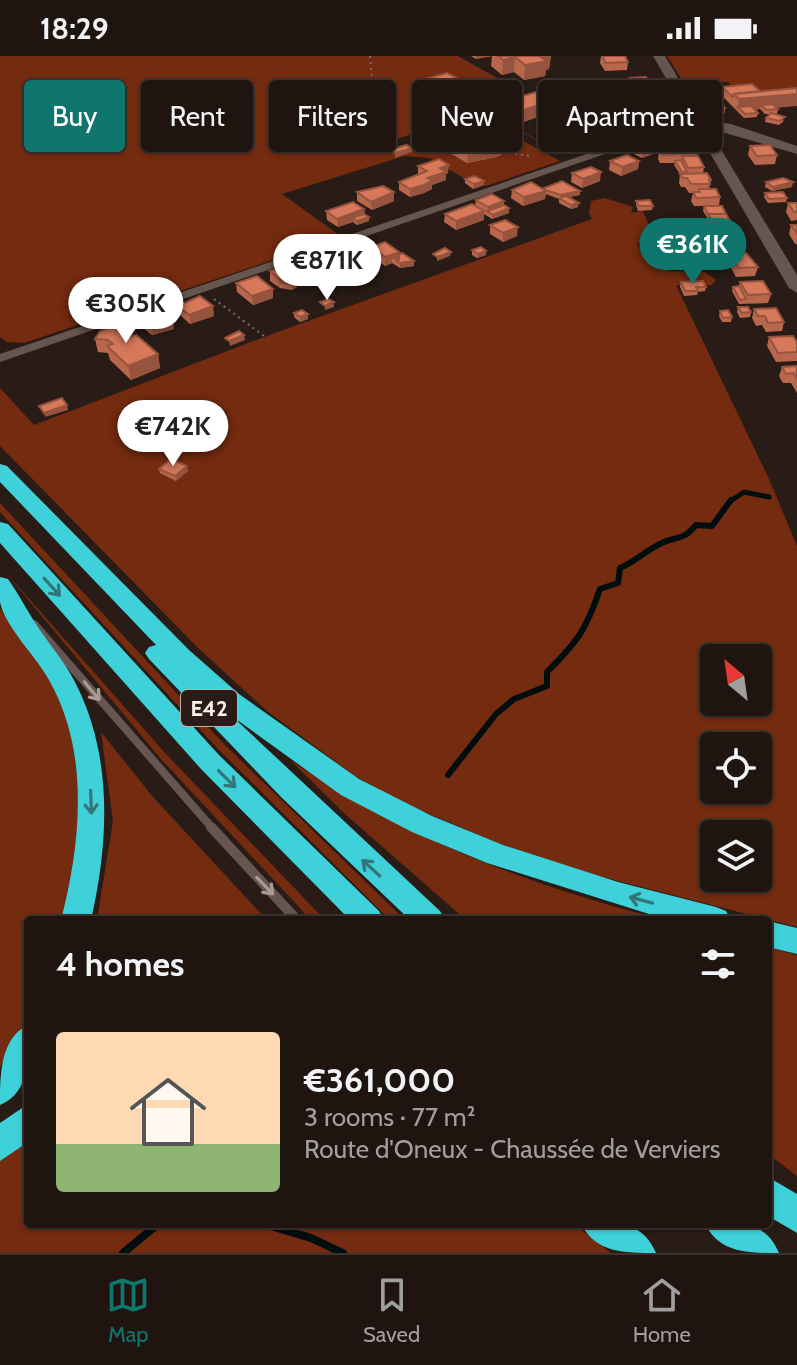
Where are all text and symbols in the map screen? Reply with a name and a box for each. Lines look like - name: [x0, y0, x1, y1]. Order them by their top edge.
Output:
- text: 18:29: [40, 10, 109, 47]
- chip: Buy: [24, 80, 125, 152]
- chip: Rent: [141, 80, 253, 152]
- chip: Filters: [269, 80, 396, 152]
- chip: New: [412, 80, 522, 152]
- chip: Apartment: [538, 80, 722, 152]
- pin: €361K: [637, 218, 749, 286]
- text: €361K: [657, 228, 729, 260]
- pin: €871K: [271, 234, 383, 302]
- text: €871K: [291, 244, 363, 276]
- pin: €305K: [70, 277, 182, 345]
- text: €305K: [86, 287, 166, 319]
- pin: €742K: [117, 400, 229, 468]
- text: €742K: [135, 410, 211, 442]
- one-way arrow: [43, 577, 61, 597]
- north arrow: [700, 644, 772, 716]
- map controls: [700, 644, 772, 892]
- one-way arrow: [83, 681, 101, 701]
- road number: E42: [181, 690, 237, 726]
- button: locate: [700, 732, 772, 804]
- one-way arrow: [218, 769, 237, 789]
- one-way arrow: [84, 788, 99, 815]
- button: layers: [700, 820, 772, 892]
- one-way arrow: [362, 859, 382, 877]
- one-way arrow: [255, 876, 274, 896]
- one-way arrow: [628, 891, 654, 906]
- icon: filters: [696, 942, 740, 986]
- text: 4 homes: [56, 943, 184, 985]
- text: €361,000: [304, 1059, 455, 1101]
- icon: home: [120, 1064, 216, 1160]
- text: 3 rooms · 77 m²: [304, 1101, 475, 1133]
- text: Route d'Oneux - Chaussée de Verviers: [304, 1133, 720, 1165]
- tab: Map: [106, 1273, 150, 1348]
- tab: Saved: [363, 1273, 420, 1348]
- tab: Home: [633, 1273, 691, 1348]

